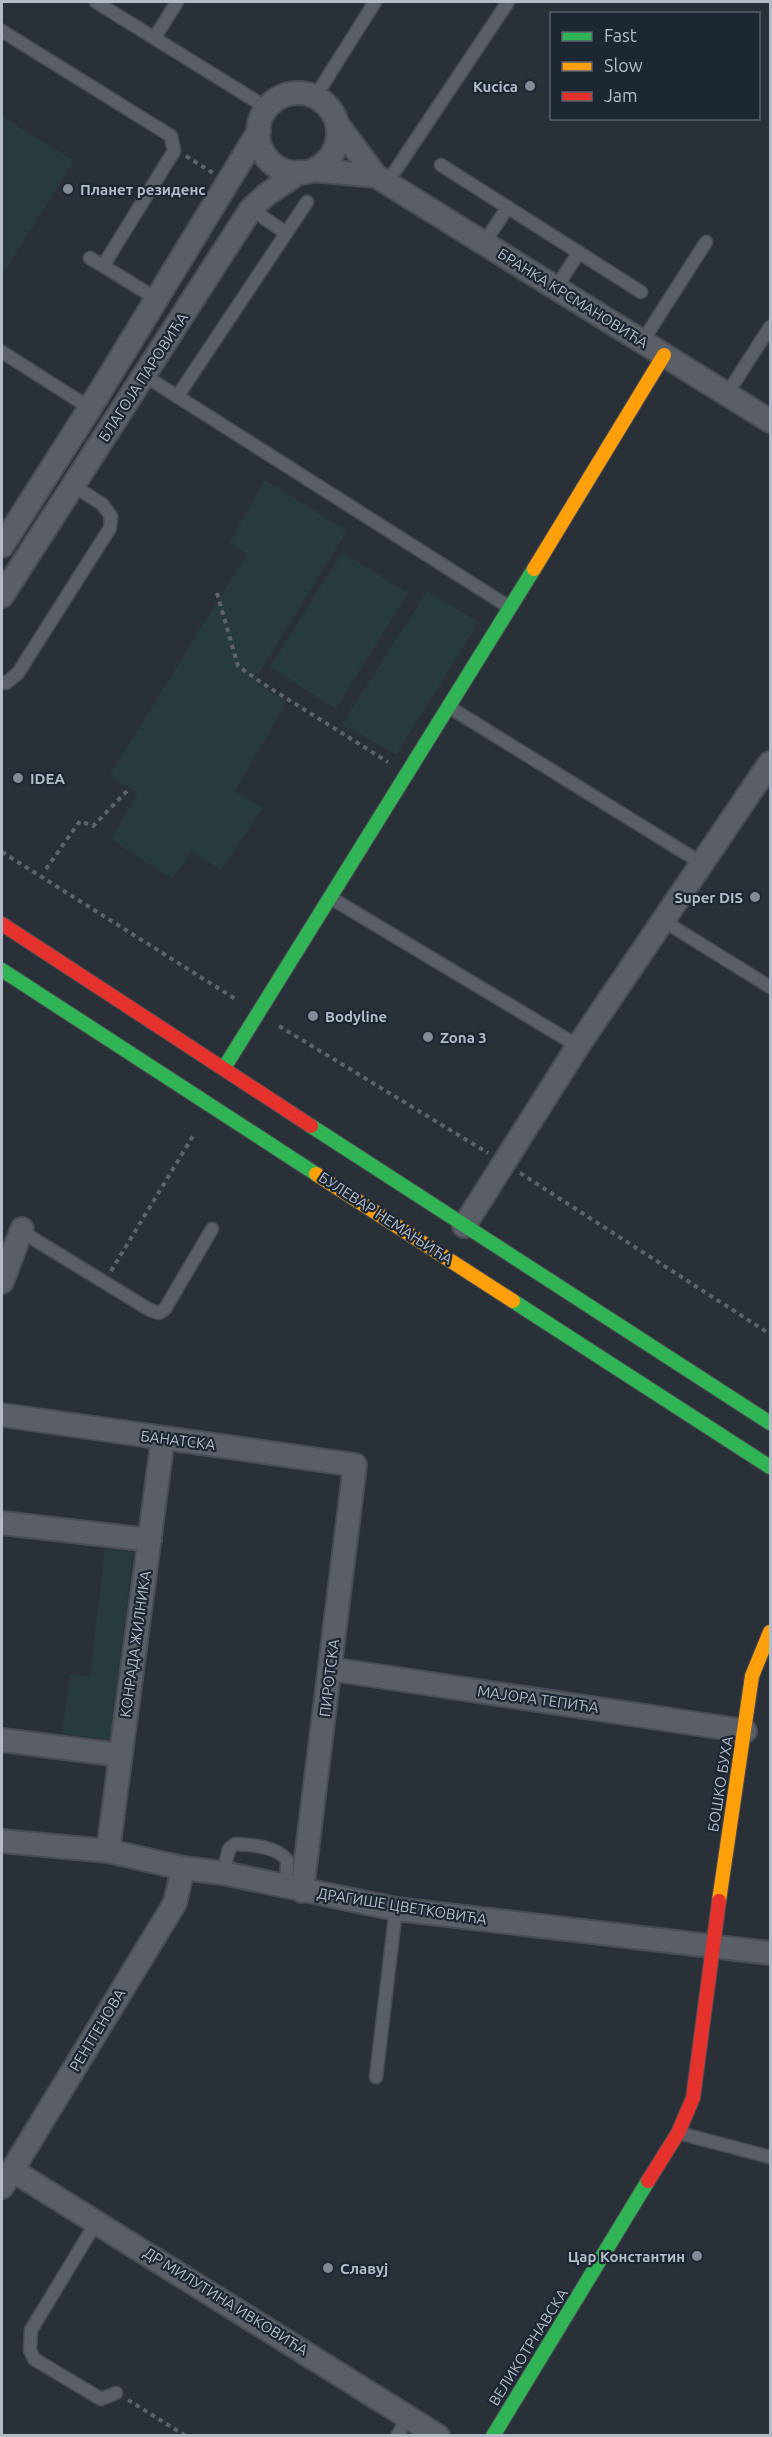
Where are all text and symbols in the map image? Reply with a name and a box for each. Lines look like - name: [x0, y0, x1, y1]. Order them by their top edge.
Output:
- legend: [550, 12, 760, 120]
- text: Fast: [604, 25, 637, 45]
- text: Slow: [604, 55, 643, 75]
- place label: Kucica: [473, 78, 518, 95]
- marker: Kucica: [523, 79, 537, 93]
- text: Jam: [604, 85, 638, 105]
- place label: Планет резиденс: [80, 181, 206, 198]
- marker: Планет резиденс: [61, 182, 75, 196]
- street label: БРАНКА КРСМАНОВИЋА: [495, 245, 651, 351]
- street label: БЛАГОЈА ПАРОВИЋА: [95, 309, 191, 445]
- place label: IDEA: [30, 770, 65, 787]
- marker: IDEA: [11, 771, 25, 785]
- place label: Super DIS: [674, 889, 743, 906]
- marker: Super DIS: [748, 890, 762, 904]
- place label: Bodyline: [325, 1008, 387, 1025]
- marker: Bodyline: [306, 1009, 320, 1023]
- place label: Zona 3: [440, 1029, 487, 1046]
- marker: Zona 3: [421, 1030, 435, 1044]
- street label: БУЛЕВАР НЕМАЊИЋА: [316, 1168, 456, 1268]
- street label: БАНАТСКА: [140, 1427, 217, 1453]
- street label: КОНРАДА ЖИЛНИКА: [116, 1569, 154, 1718]
- street label: ПИРОТСКА: [316, 1638, 342, 1718]
- street label: МАЈОРА ТЕПИЋА: [476, 1682, 600, 1716]
- street label: БОШКО БУХА: [704, 1735, 736, 1833]
- street label: ДРАГИШЕ ЦВЕТКОВИЋА: [316, 1884, 488, 1928]
- street label: РЕНТГЕНОВА: [66, 1985, 128, 2074]
- street label: ДР МИЛУТИНА ИВКОВИЋА: [141, 2243, 311, 2359]
- place label: Цар Константин: [568, 2248, 685, 2265]
- marker: Цар Константин: [690, 2249, 704, 2263]
- place label: Славуј: [340, 2260, 388, 2277]
- marker: Славуј: [321, 2261, 335, 2275]
- street label: ВЕЛИКОТРНАВСКА: [485, 2285, 571, 2409]

